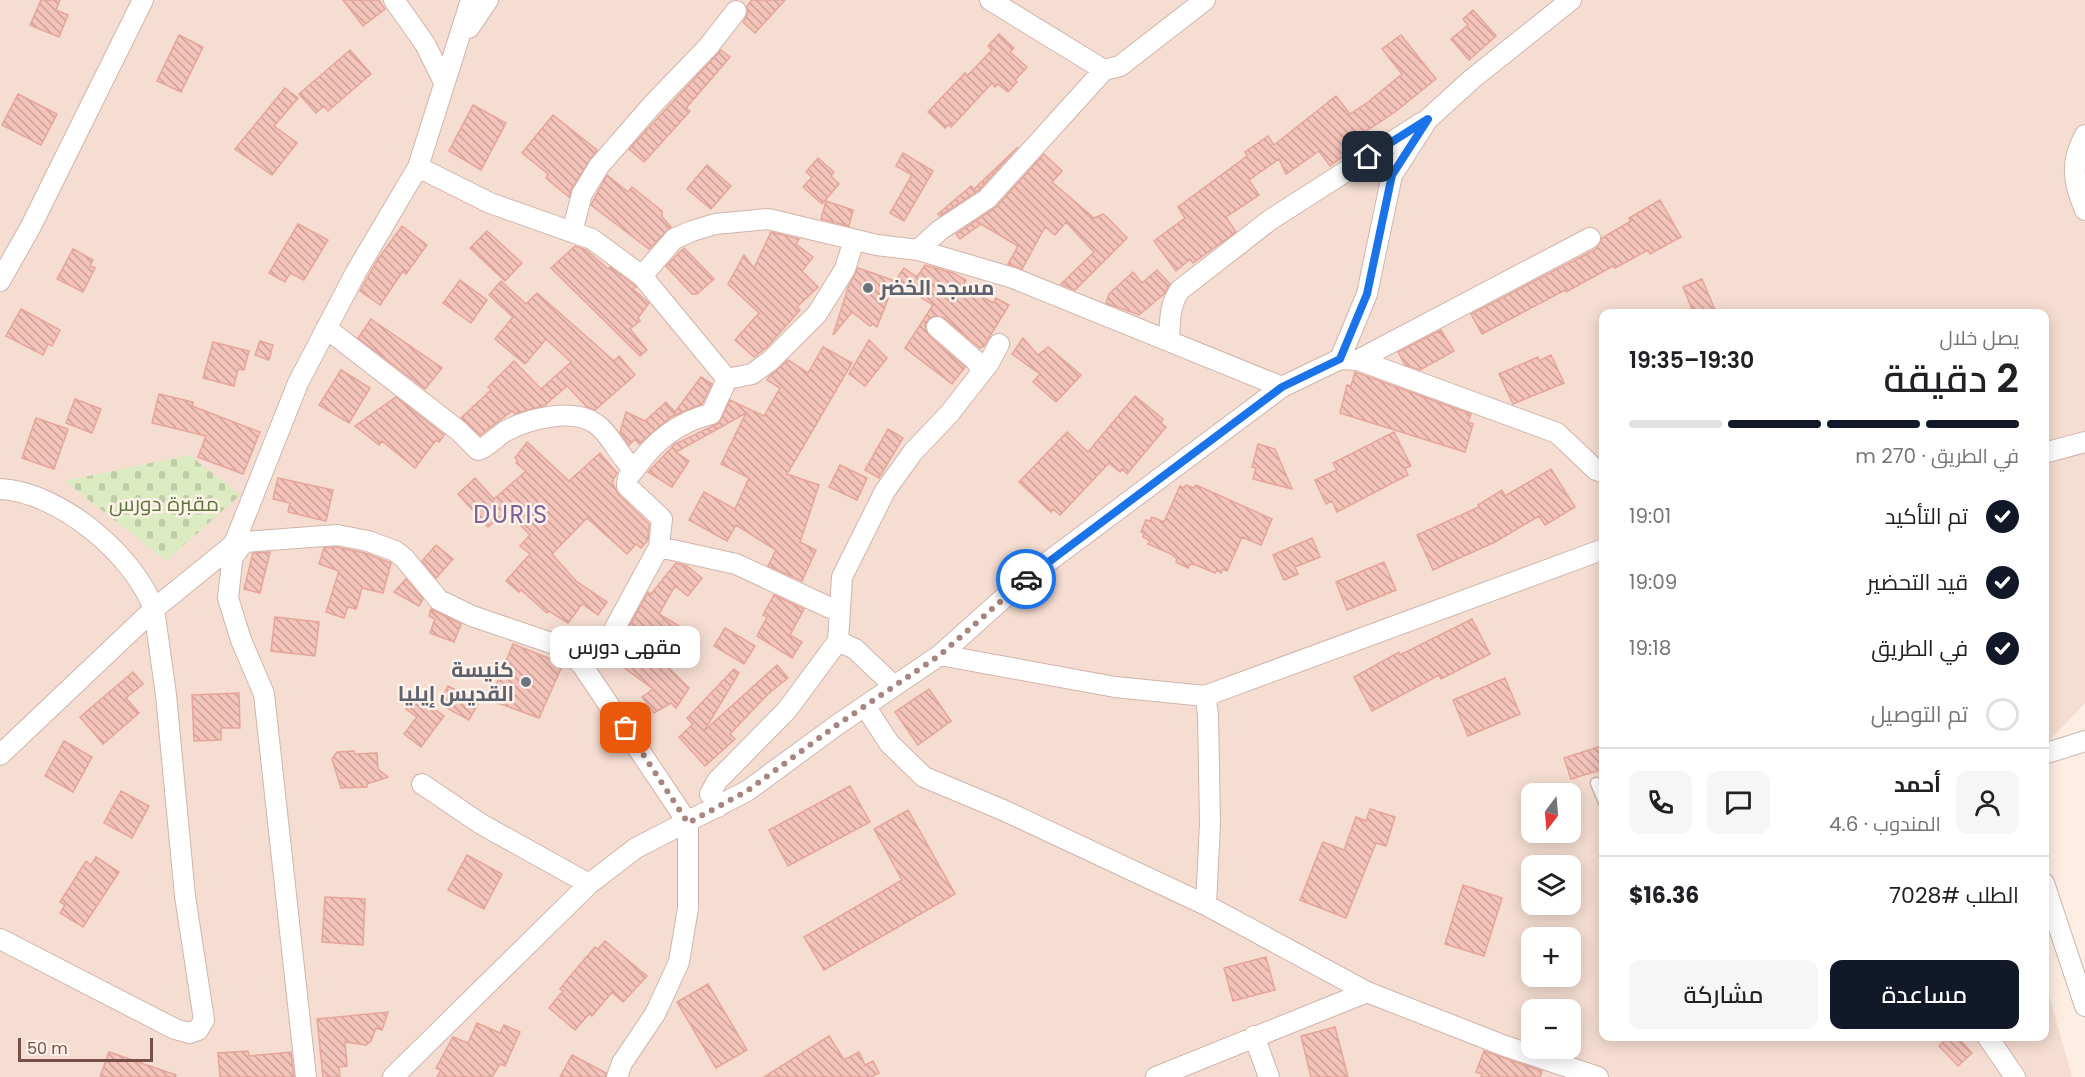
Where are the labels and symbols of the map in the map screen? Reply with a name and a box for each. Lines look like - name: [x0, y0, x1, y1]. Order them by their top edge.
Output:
- pin: [1342, 131, 1393, 182]
- place label: مسجد الخضر: [879, 273, 994, 302]
- marker: مسجد الخضر: [861, 281, 875, 295]
- park label: مقبرة دورس: [109, 489, 219, 518]
- district label: DURIS: [473, 498, 549, 531]
- courier: [996, 549, 1056, 609]
- callout: مقهى دورس: [551, 626, 701, 668]
- place label: كنيسة القديس إيليا: [398, 655, 514, 708]
- marker: كنيسة القديس إيليا: [519, 675, 533, 689]
- pin: [600, 702, 651, 753]
- north arrow: [1521, 783, 1581, 843]
- scale bar: [18, 1035, 153, 1062]

